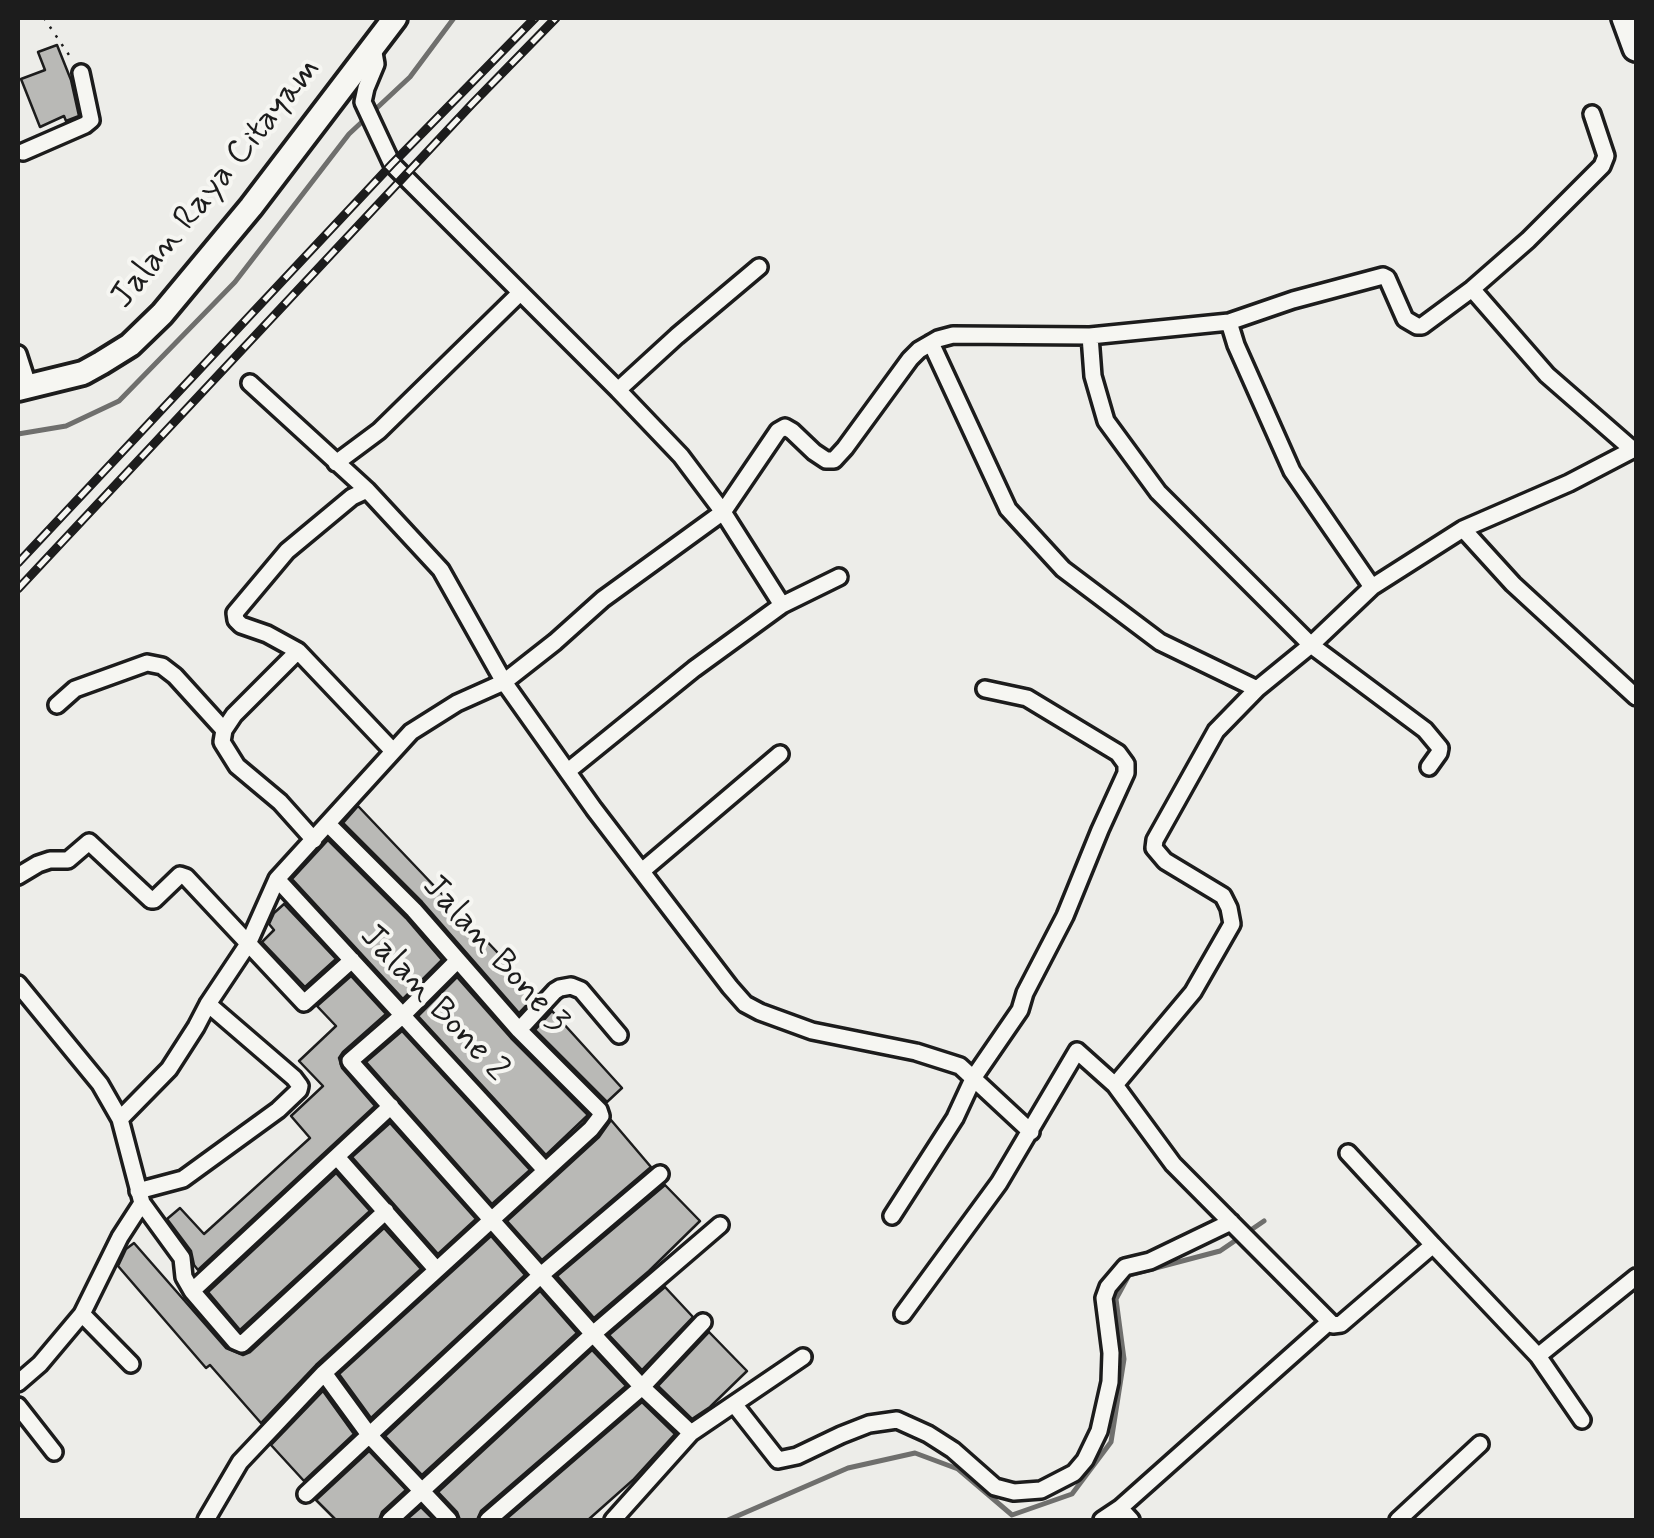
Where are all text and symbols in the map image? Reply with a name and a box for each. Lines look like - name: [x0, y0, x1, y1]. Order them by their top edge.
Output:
- street label: Jalan Raya Citayam: [103, 50, 331, 318]
- street label: Jalan Bone 3: [412, 867, 576, 1043]
- street label: Jalan Bone 2: [349, 917, 517, 1091]

